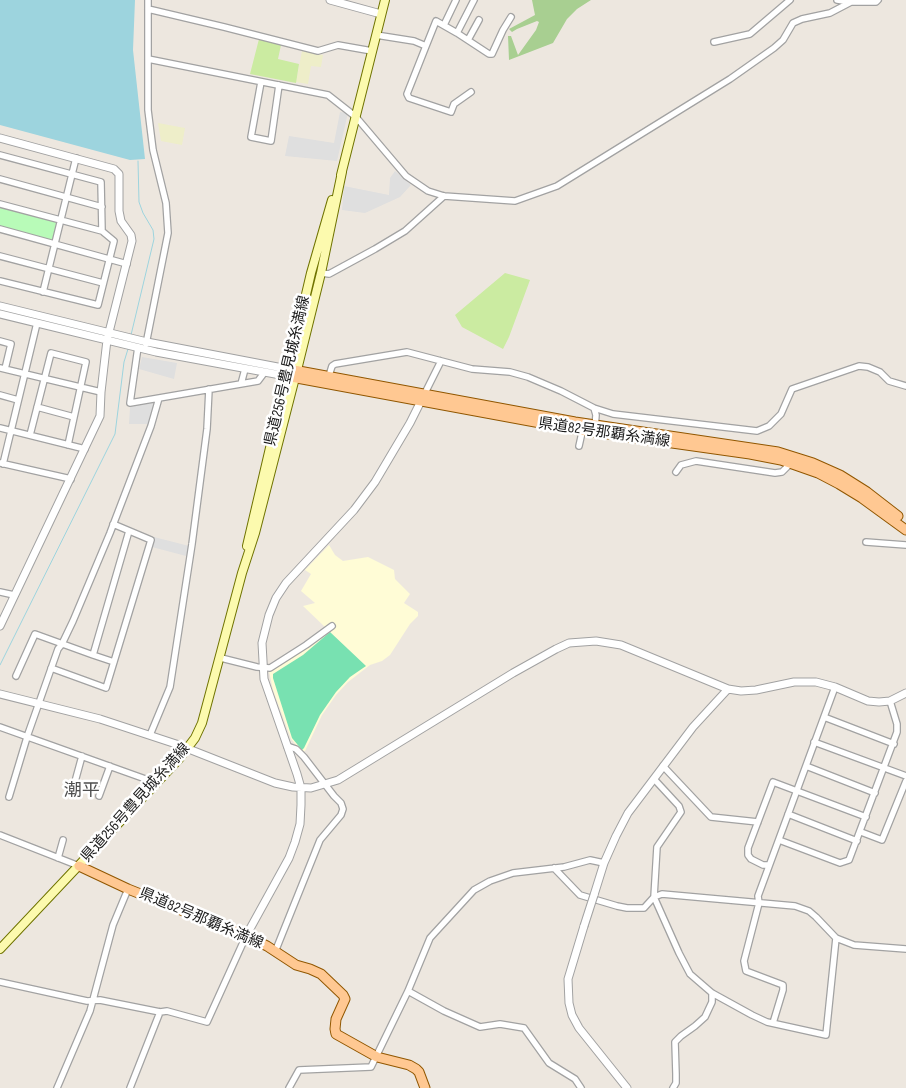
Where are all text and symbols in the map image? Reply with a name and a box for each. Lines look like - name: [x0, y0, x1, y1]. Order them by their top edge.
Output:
- street label: 県道256号豊見城糸満線: [262, 294, 314, 448]
- street label: 県道82号那覇糸満線: [537, 415, 671, 451]
- street label: 県道256号豊見城糸満線: [78, 740, 194, 866]
- district label: 潮平: [64, 780, 100, 802]
- street label: 県道82号那覇糸満線: [136, 885, 266, 953]

